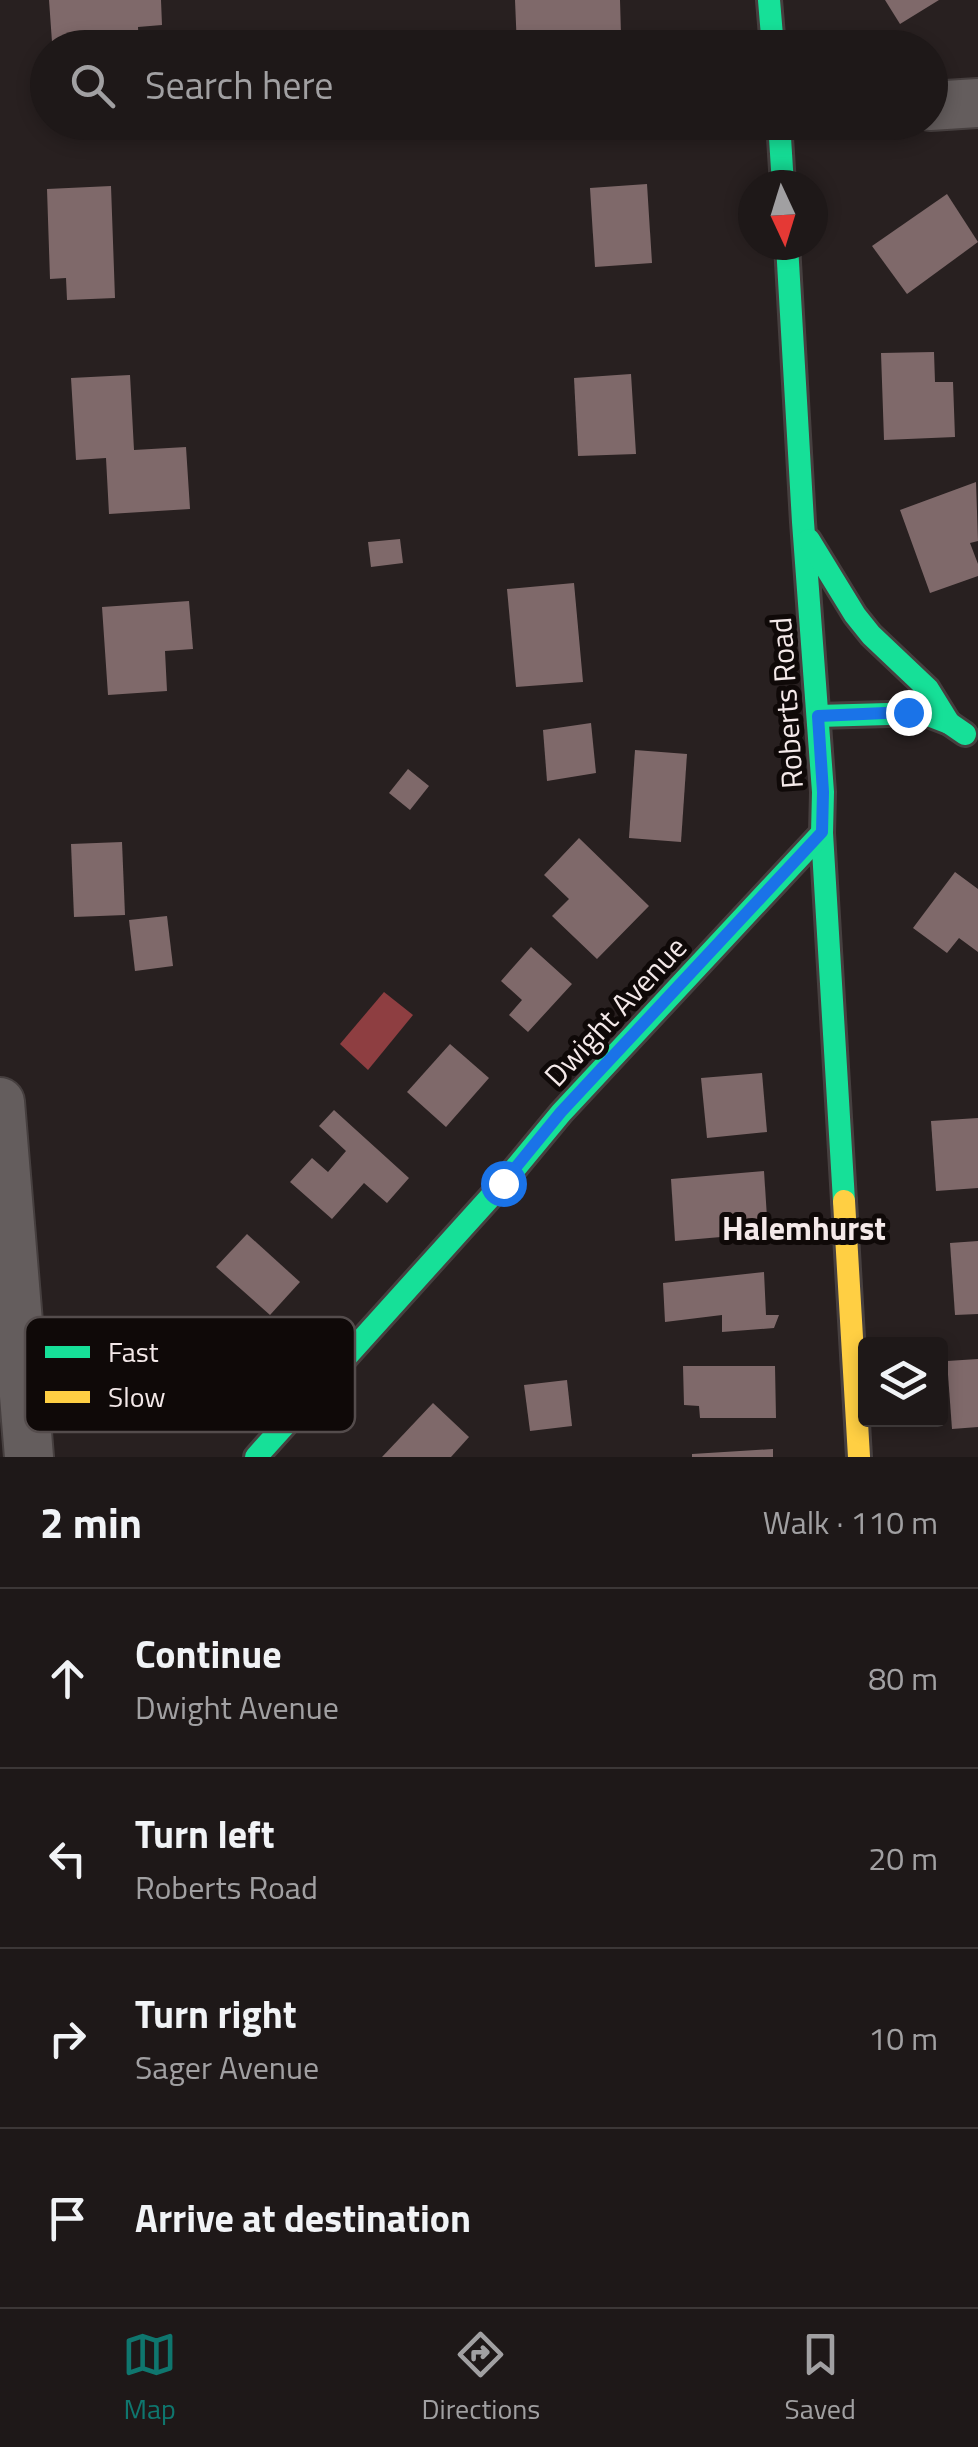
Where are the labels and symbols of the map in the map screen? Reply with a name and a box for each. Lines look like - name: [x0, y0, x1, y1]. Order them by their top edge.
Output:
- north arrow: [738, 170, 828, 260]
- street label: Roberts Road: [757, 616, 815, 790]
- route end: [886, 690, 932, 736]
- street label: Dwight Avenue: [533, 925, 697, 1097]
- route start: [481, 1161, 527, 1207]
- district label: Halemhurst: [722, 1204, 886, 1252]
- legend: [25, 1317, 355, 1432]
- text: Fast: [108, 1330, 159, 1373]
- text: Slow: [108, 1375, 166, 1418]

